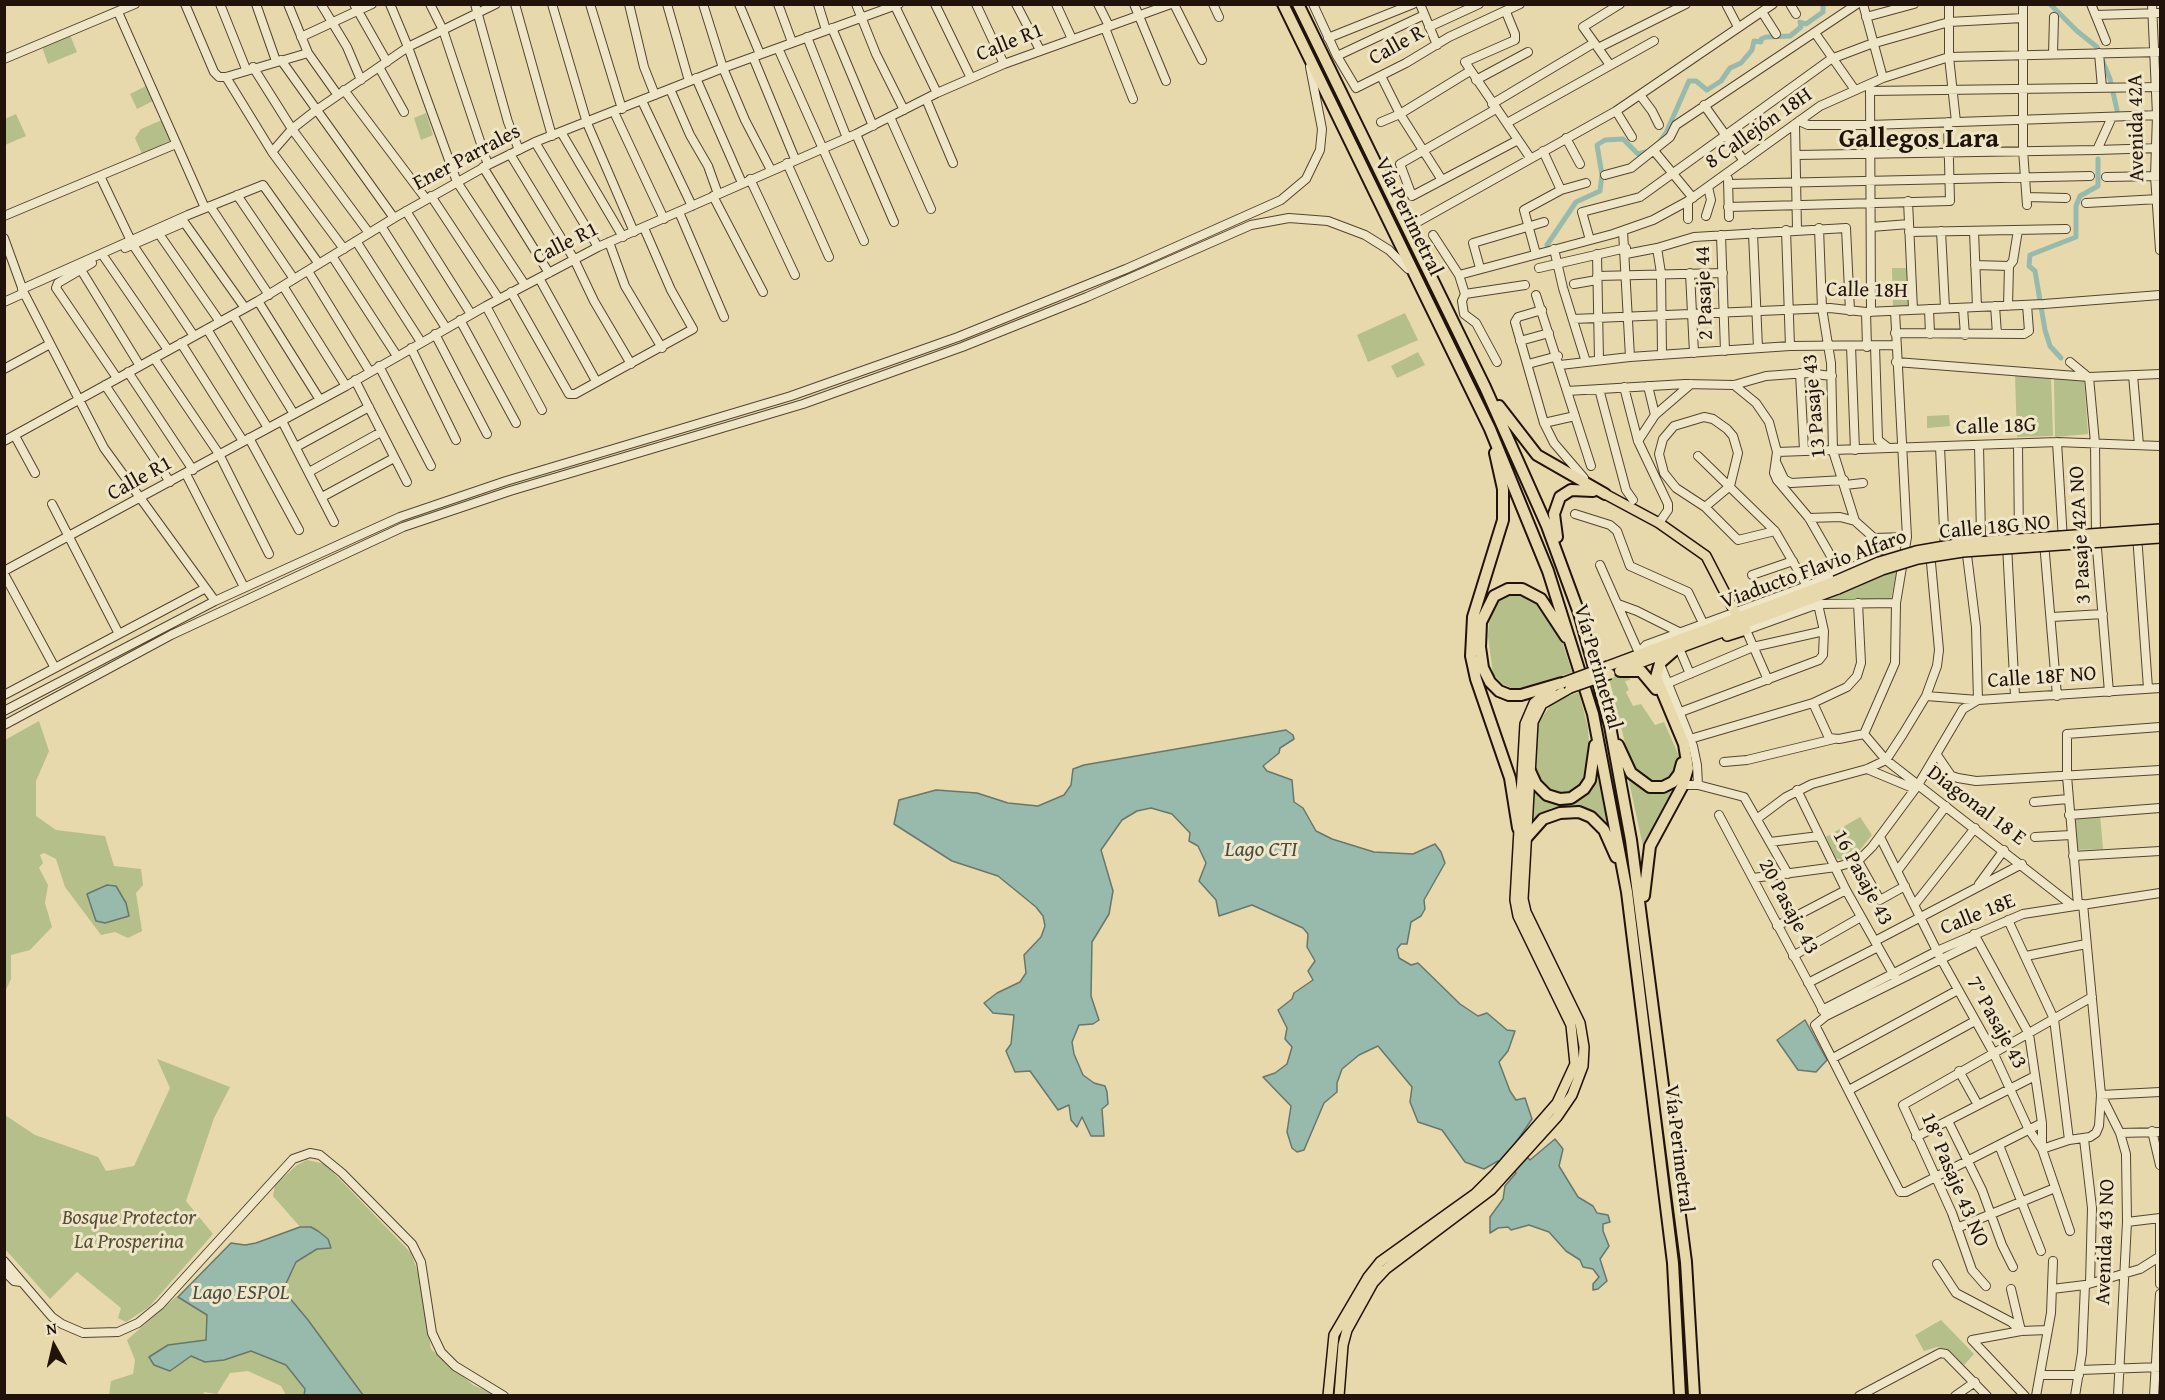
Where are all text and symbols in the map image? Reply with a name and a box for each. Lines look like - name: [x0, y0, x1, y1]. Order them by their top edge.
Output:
- street label: Calle R1: [973, 18, 1047, 68]
- street label: Calle R: [1365, 21, 1429, 71]
- street label: Avenida 42A: [2123, 74, 2151, 182]
- street label: 8 Callejón 18H: [1701, 83, 1817, 175]
- street label: Ener Parrales: [409, 119, 525, 197]
- district label: Gallegos Lara: [1839, 124, 1999, 156]
- street label: Vía Perimetral: [1368, 154, 1448, 280]
- street label: Calle R1: [529, 217, 603, 271]
- street label: 2 Pasaje 44: [1691, 245, 1719, 341]
- street label: Calle 18H: [1826, 278, 1908, 304]
- street label: 13 Pasaje 43: [1798, 353, 1832, 459]
- street label: Calle 18G: [1955, 413, 2037, 441]
- street label: Calle R1: [103, 451, 177, 507]
- street label: 3 Pasaje 42A NO: [2065, 465, 2097, 605]
- street label: Calle 18G NO: [1938, 511, 2052, 545]
- street label: Viaducto Flavio Alfaro: [1718, 525, 1910, 615]
- street label: Vía Perimetral: [1567, 602, 1627, 732]
- street label: Calle 18F NO: [1987, 662, 2097, 694]
- street label: Diagonal 18 E: [1922, 761, 2030, 851]
- street label: 16 Pasaje 43: [1826, 826, 1898, 930]
- water label: Lago CTI: [1225, 837, 1297, 863]
- street label: 20 Pasaje 43: [1752, 855, 1824, 959]
- street label: Calle 18E: [1937, 889, 2019, 941]
- street label: 7° Pasaje 43: [1960, 972, 2032, 1074]
- street label: Vía Perimetral: [1658, 1084, 1698, 1214]
- street label: 18° Pasaje 43 NO: [1914, 1109, 1994, 1251]
- street label: Avenida 43 NO: [2091, 1178, 2121, 1306]
- park label: Bosque Protector La Prosperina: [62, 1206, 196, 1256]
- water label: Lago ESPOL: [192, 1280, 290, 1306]
- north arrow: [24, 1316, 84, 1376]
- text: N: [45, 1316, 58, 1341]

